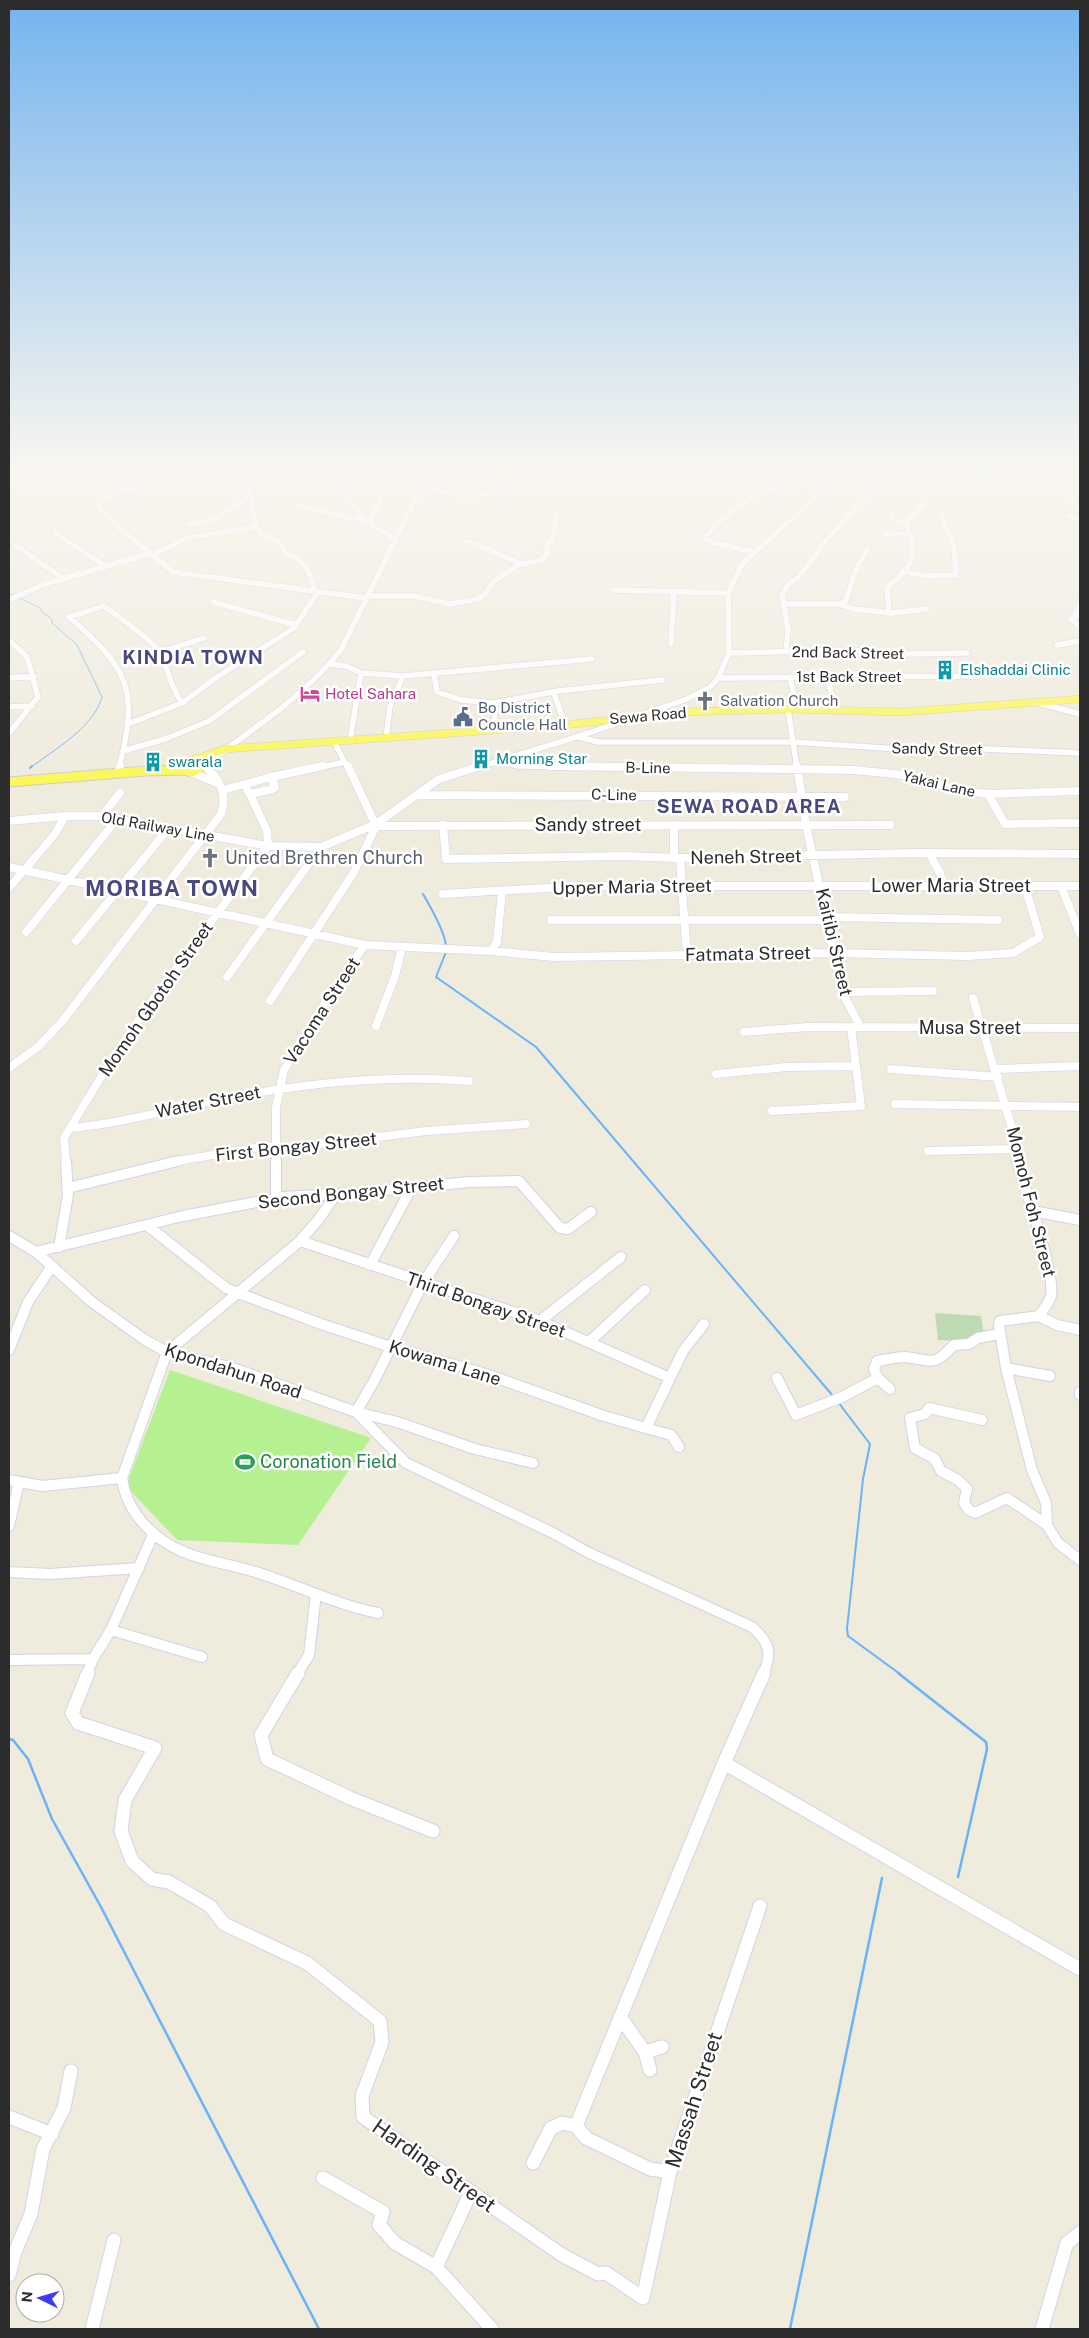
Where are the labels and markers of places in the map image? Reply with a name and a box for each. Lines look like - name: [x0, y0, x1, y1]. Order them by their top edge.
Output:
- building icon: Elshaddai Clinic: [934, 659, 956, 681]
- place label: Elshaddai Clinic: [960, 661, 1071, 678]
- hotel icon: Hotel Sahara: [299, 683, 321, 705]
- place label: Hotel Sahara: [325, 685, 416, 702]
- church icon: Salvation Church: [694, 690, 716, 712]
- place label: Salvation Church: [720, 692, 838, 709]
- place label: Bo District Councle Hall: [478, 699, 567, 733]
- public building icon: Bo District Councle Hall: [452, 706, 474, 728]
- building icon: Morning Star: [470, 748, 492, 770]
- place label: Morning Star: [496, 750, 587, 767]
- building icon: swarala: [142, 751, 164, 773]
- place label: swarala: [168, 753, 222, 770]
- church icon: United Brethren Church: [199, 847, 221, 869]
- place label: United Brethren Church: [225, 847, 423, 868]
- sports icon: Coronation Field: [234, 1451, 256, 1473]
- place label: Coronation Field: [260, 1451, 397, 1472]

